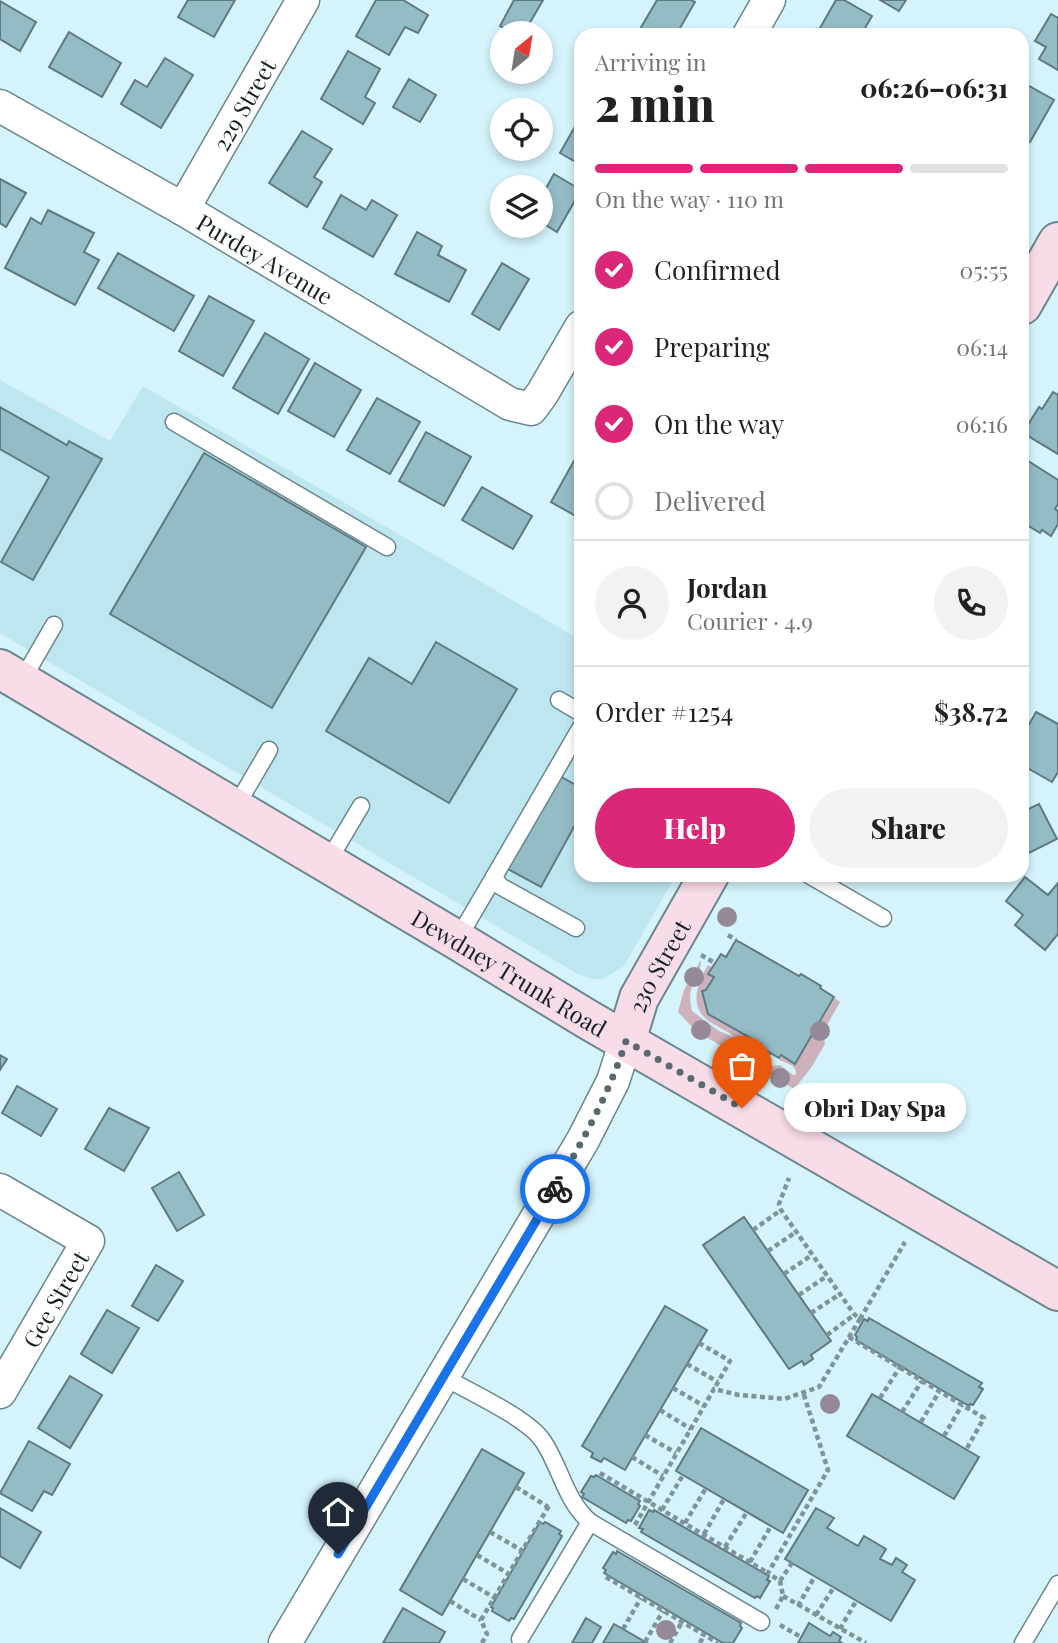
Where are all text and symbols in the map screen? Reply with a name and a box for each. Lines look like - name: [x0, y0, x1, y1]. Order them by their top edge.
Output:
- north arrow: [490, 21, 553, 84]
- map controls: [490, 21, 553, 238]
- text: Arriving in: [595, 46, 707, 77]
- street label: 229 Street: [205, 52, 282, 156]
- text: 06:26–06:31: [860, 70, 1008, 105]
- text: 2 min: [595, 72, 715, 134]
- button: locate: [490, 98, 553, 161]
- button: layers: [490, 175, 553, 238]
- text: On the way · 110 m: [595, 183, 784, 214]
- street label: Purdey Avenue: [192, 206, 339, 311]
- icon: check: [595, 251, 633, 289]
- text: Confirmed: [654, 252, 781, 287]
- text: 05:55: [959, 254, 1008, 285]
- icon: check: [595, 328, 633, 366]
- text: Preparing: [654, 329, 770, 364]
- text: 06:14: [956, 331, 1008, 362]
- icon: check: [595, 405, 633, 443]
- text: On the way: [654, 406, 784, 441]
- text: 06:16: [956, 408, 1008, 439]
- text: Delivered: [654, 483, 766, 518]
- button: person: [595, 566, 669, 640]
- button: phone: [934, 566, 1008, 640]
- text: Jordan: [687, 570, 767, 605]
- text: Courier · 4.9: [687, 605, 813, 636]
- text: Order #1254: [595, 694, 733, 729]
- text: $38.72: [934, 694, 1008, 729]
- button: Help: [595, 788, 795, 868]
- button: Share: [809, 788, 1008, 868]
- street label: Dewdney Trunk Road: [406, 901, 613, 1043]
- street label: 230 Street: [620, 913, 697, 1016]
- pin: [712, 1036, 772, 1108]
- icon: bag: [723, 1047, 761, 1085]
- callout: Obri Day Spa: [784, 1084, 966, 1132]
- text: Obri Day Spa: [804, 1092, 946, 1123]
- courier: [520, 1154, 590, 1224]
- icon: bike: [536, 1170, 574, 1208]
- street label: Gee Street: [15, 1244, 96, 1353]
- pin: [308, 1482, 368, 1554]
- icon: home: [319, 1493, 357, 1531]

